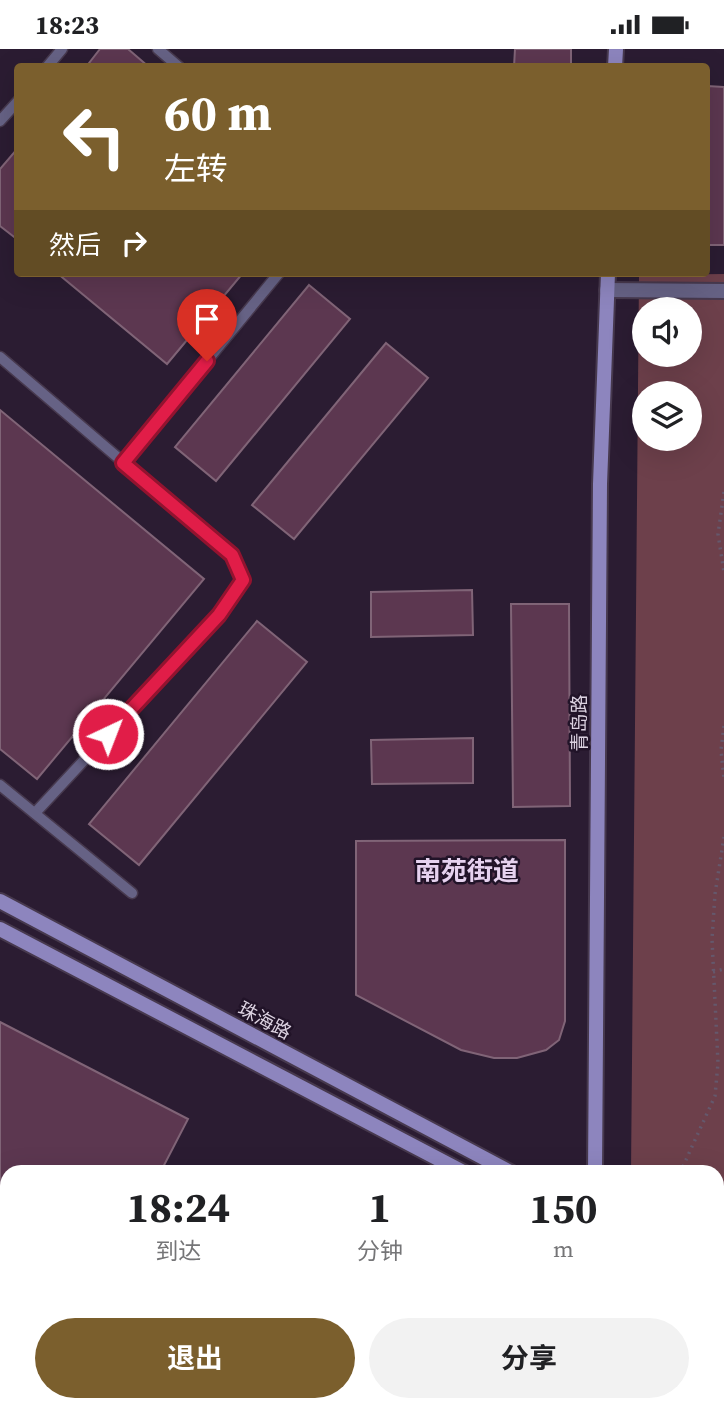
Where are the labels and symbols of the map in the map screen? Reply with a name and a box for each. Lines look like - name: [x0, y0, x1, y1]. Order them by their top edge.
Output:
- pin: [177, 289, 237, 361]
- street label: 青岛路: [566, 694, 592, 752]
- position arrow: [71, 697, 145, 771]
- district label: 南苑街道: [415, 853, 519, 889]
- street label: 珠海路: [234, 995, 296, 1045]

